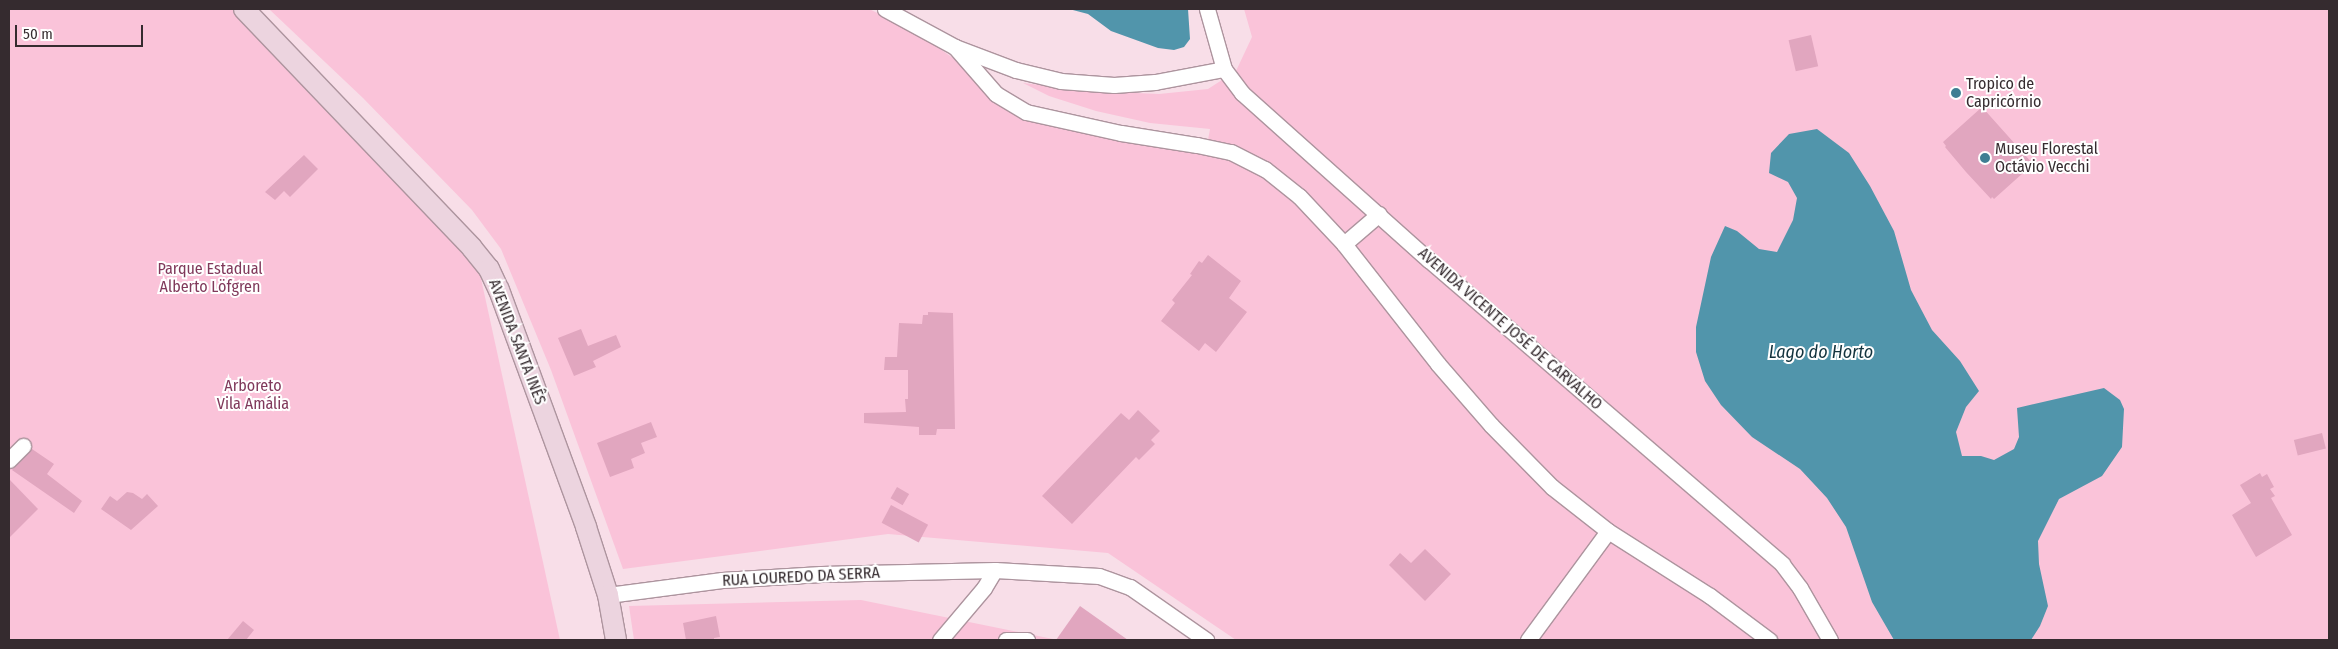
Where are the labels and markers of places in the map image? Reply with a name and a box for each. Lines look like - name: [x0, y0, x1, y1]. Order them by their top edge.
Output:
- place label: Tropico de Capricórnio: [1966, 74, 2041, 112]
- marker: Tropico de Capricórnio: [1950, 87, 1962, 99]
- place label: Museu Florestal Octávio Vecchi: [1995, 139, 2098, 177]
- marker: Museu Florestal Octávio Vecchi: [1979, 152, 1991, 164]

